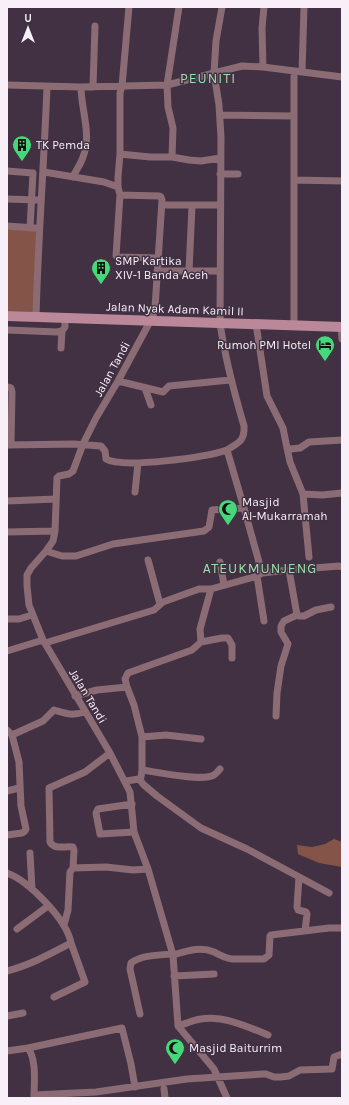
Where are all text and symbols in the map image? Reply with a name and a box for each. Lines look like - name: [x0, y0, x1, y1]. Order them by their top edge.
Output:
- north arrow: [8, 8, 48, 48]
- text: U: [24, 12, 32, 25]
- district label: PEUNITI: [180, 70, 236, 87]
- building icon: TK Pemda: [11, 134, 33, 162]
- place label: TK Pemda: [36, 138, 90, 152]
- place label: SMP Kartika XIV-1 Banda Aceh: [115, 254, 208, 282]
- building icon: SMP Kartika XIV-1 Banda Aceh: [90, 257, 112, 285]
- street label: Jalan Nyak Adam Kamil II: [106, 300, 244, 318]
- hotel icon: Rumoh PMI Hotel: [314, 334, 336, 362]
- place label: Rumoh PMI Hotel: [217, 338, 311, 352]
- street label: Jalan Tandi: [91, 339, 133, 399]
- place label: Masjid Al-Mukarramah: [242, 495, 328, 523]
- mosque icon: Masjid Al-Mukarramah: [217, 498, 239, 526]
- district label: ATEUKMUNJENG: [203, 560, 317, 577]
- street label: Jalan Tandi: [66, 666, 110, 726]
- mosque icon: Masjid Baiturrim: [164, 1037, 186, 1065]
- place label: Masjid Baiturrim: [189, 1041, 282, 1055]

